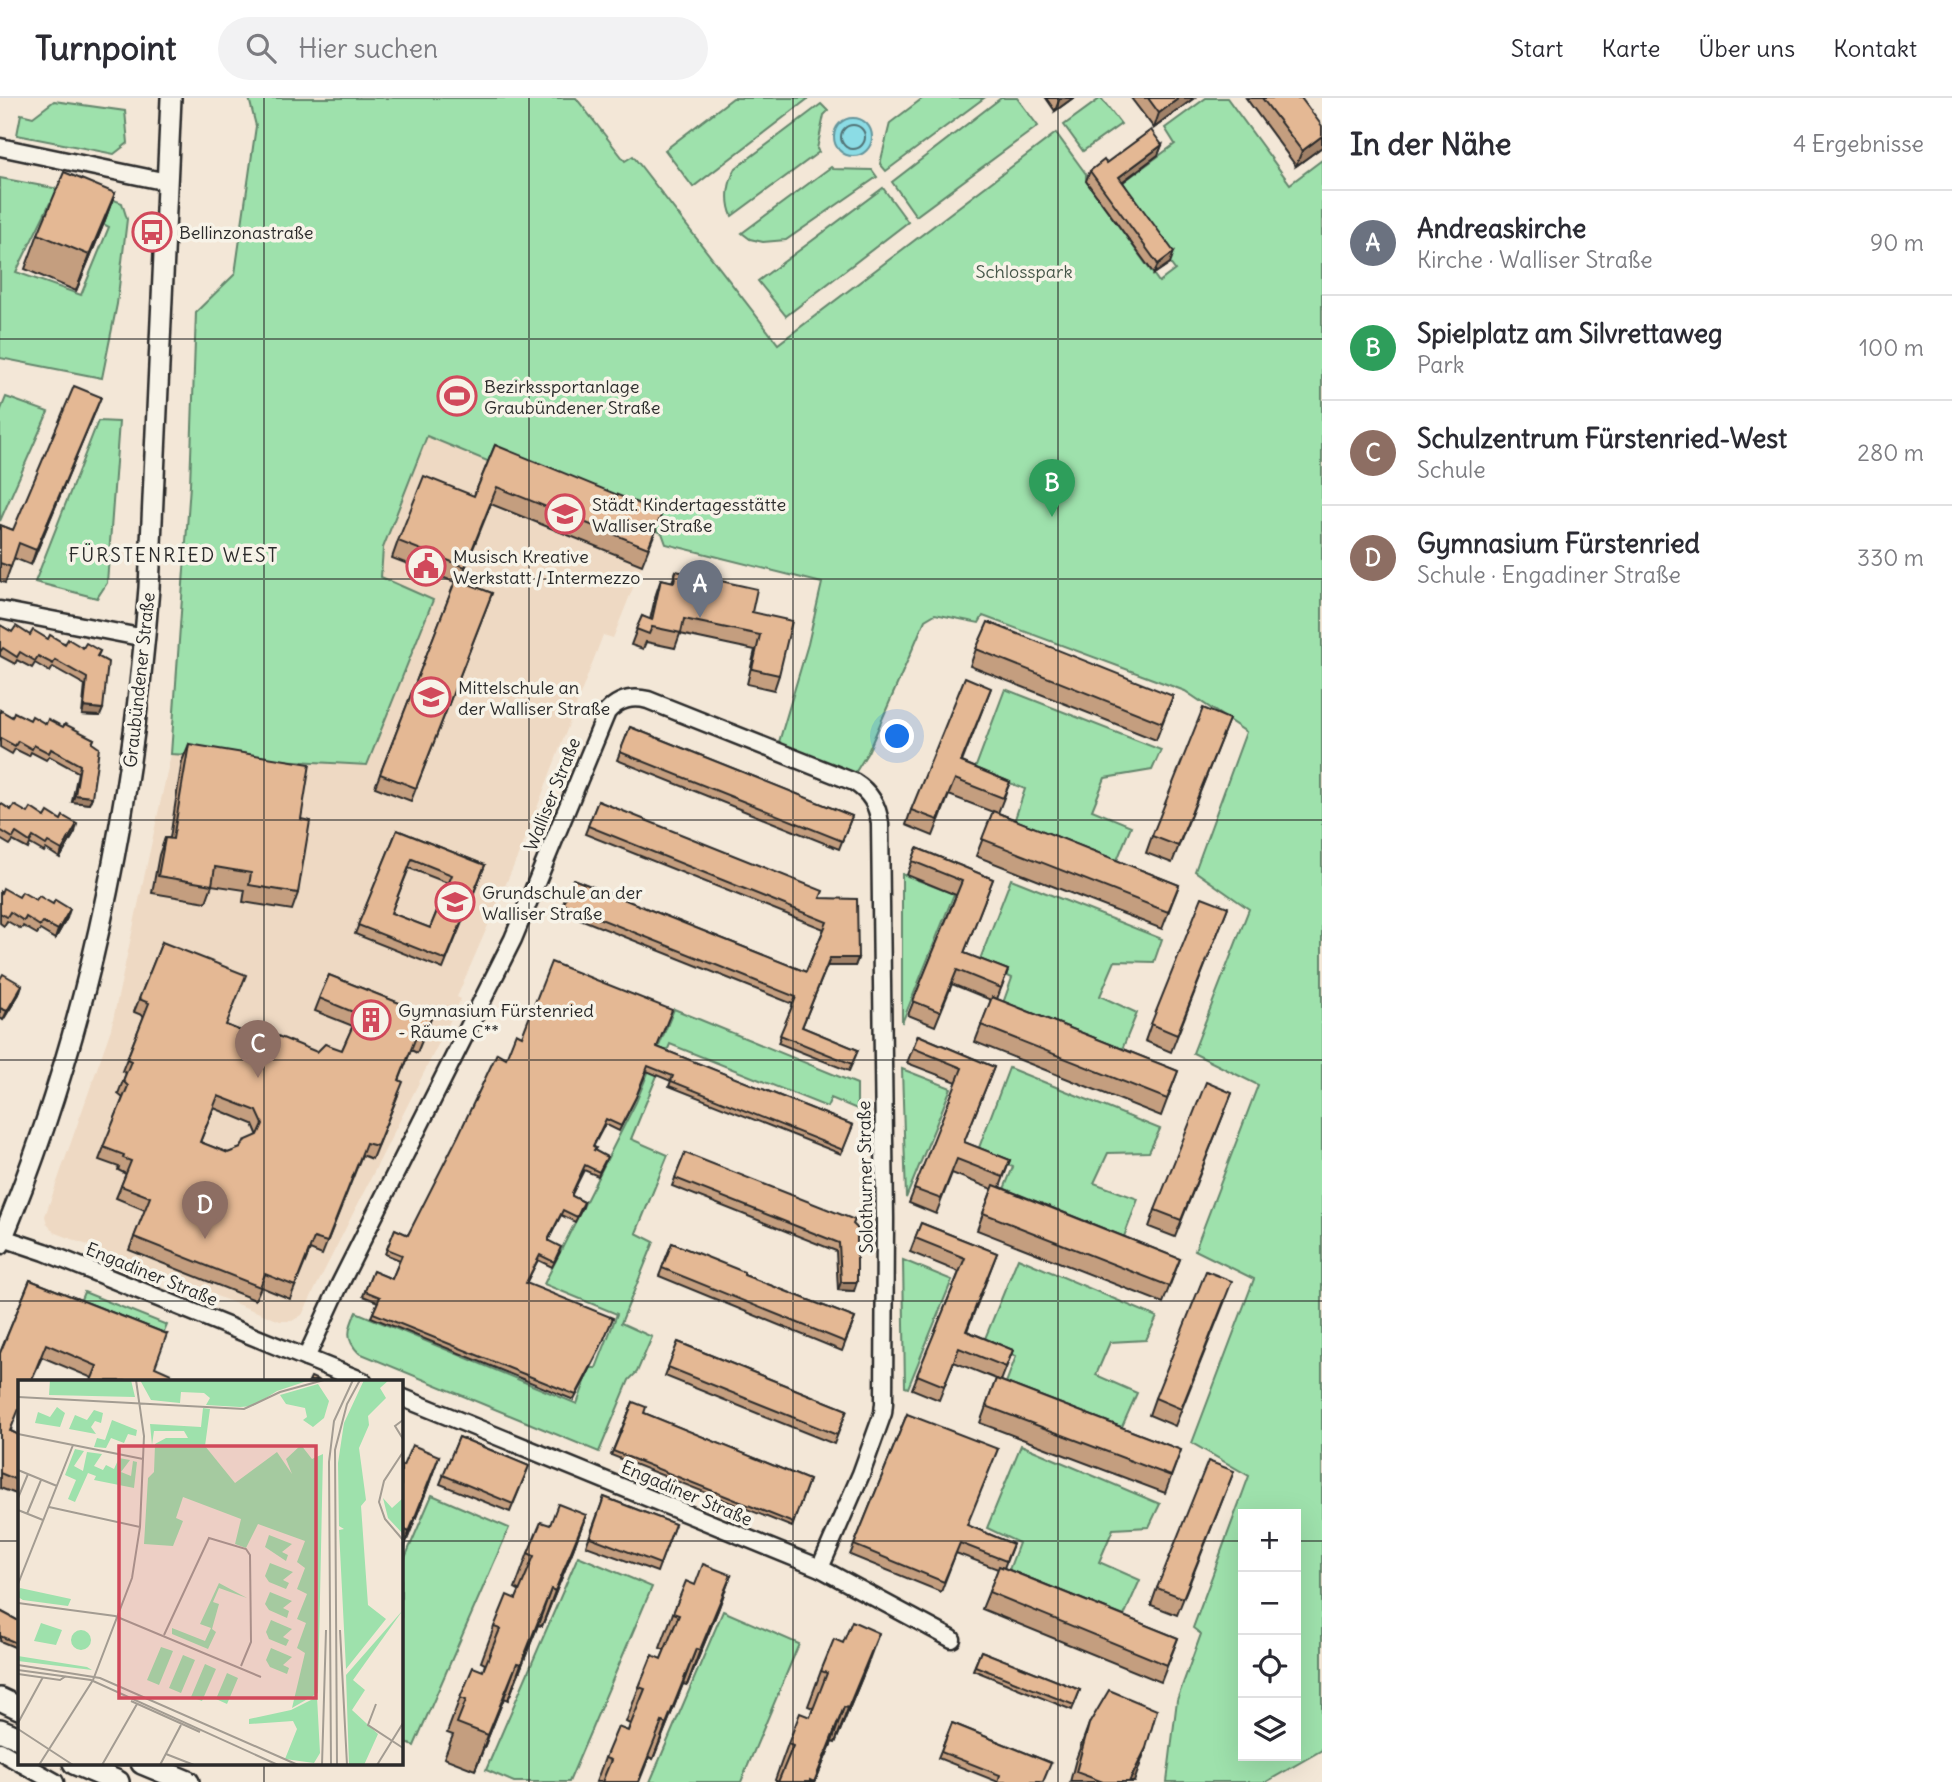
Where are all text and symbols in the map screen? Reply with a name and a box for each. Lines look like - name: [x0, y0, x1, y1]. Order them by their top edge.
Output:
- search box: [218, 17, 708, 80]
- text: Turnpoint: [35, 27, 176, 69]
- icon: search: [242, 29, 280, 67]
- text: Hier suchen: [298, 32, 438, 65]
- text: Start: [1511, 33, 1563, 63]
- text: Karte: [1601, 33, 1660, 63]
- text: Über uns: [1698, 33, 1795, 63]
- text: Kontakt: [1833, 33, 1917, 63]
- text: In der Nähe: [1350, 125, 1512, 163]
- text: 4 Ergebnisse: [1793, 129, 1924, 158]
- bus stop icon: Bellinzonastraße: [131, 211, 173, 253]
- text: Andreaskirche: [1417, 212, 1586, 245]
- place label: Bellinzonastraße: [179, 221, 313, 244]
- text: A: [1366, 228, 1380, 257]
- text: 90 m: [1870, 228, 1924, 257]
- text: Kirche · Walliser Straße: [1417, 245, 1653, 274]
- park label: Schlosspark: [975, 260, 1073, 283]
- text: Spielplatz am Silvrettaweg: [1417, 317, 1723, 350]
- text: B: [1365, 333, 1381, 362]
- text: 100 m: [1859, 333, 1924, 362]
- text: Park: [1417, 350, 1465, 379]
- sports icon: Bezirkssportanlage Graubündener Straße: [436, 375, 478, 417]
- place label: Bezirkssportanlage Graubündener Straße: [484, 375, 660, 419]
- text: Schulzentrum Fürstenried-West: [1417, 422, 1787, 455]
- text: C: [1365, 438, 1381, 467]
- text: 280 m: [1857, 438, 1924, 467]
- text: Schule: [1417, 455, 1486, 484]
- pin: B: [1029, 459, 1075, 517]
- school or university icon: Städt. Kindertagesstätte Walliser Straße: [544, 493, 586, 535]
- place label: Städt. Kindertagesstätte Walliser Straße: [592, 493, 786, 537]
- text: Gymnasium Fürstenried: [1417, 527, 1700, 560]
- district label: FÜRSTENRIED WEST: [69, 543, 279, 567]
- text: D: [1365, 543, 1381, 572]
- text: 330 m: [1857, 543, 1924, 572]
- public building icon: Musisch Kreative Werkstatt / Intermezzo: [405, 545, 447, 587]
- place label: Musisch Kreative Werkstatt / Intermezzo: [453, 545, 640, 589]
- pin: A: [677, 560, 723, 618]
- text: Schule · Engadiner Straße: [1417, 560, 1681, 589]
- street label: Graubündener Straße: [118, 591, 160, 769]
- school or university icon: Mittelschule an der Walliser Straße: [410, 676, 452, 718]
- place label: Mittelschule an der Walliser Straße: [458, 676, 610, 720]
- your location: [880, 719, 914, 753]
- street label: Walliser Straße: [519, 734, 585, 854]
- school or university icon: Grundschule an der Walliser Straße: [434, 881, 476, 923]
- place label: Grundschule an der Walliser Straße: [482, 881, 643, 925]
- building icon: Gymnasium Fürstenried - Räume C**: [350, 999, 392, 1041]
- place label: Gymnasium Fürstenried - Räume C**: [398, 999, 594, 1043]
- pin: C: [235, 1020, 281, 1078]
- street label: Solothurner Straße: [852, 1100, 878, 1254]
- pin: D: [182, 1181, 228, 1239]
- street label: Engadiner Straße: [83, 1237, 221, 1311]
- inset map: [18, 1380, 402, 1764]
- street label: Engadiner Straße: [618, 1455, 756, 1531]
- map controls: [1238, 1509, 1301, 1761]
- button: +: [1238, 1509, 1301, 1572]
- button: −: [1238, 1572, 1301, 1635]
- button: locate: [1238, 1635, 1301, 1698]
- button: layers: [1238, 1698, 1301, 1761]

